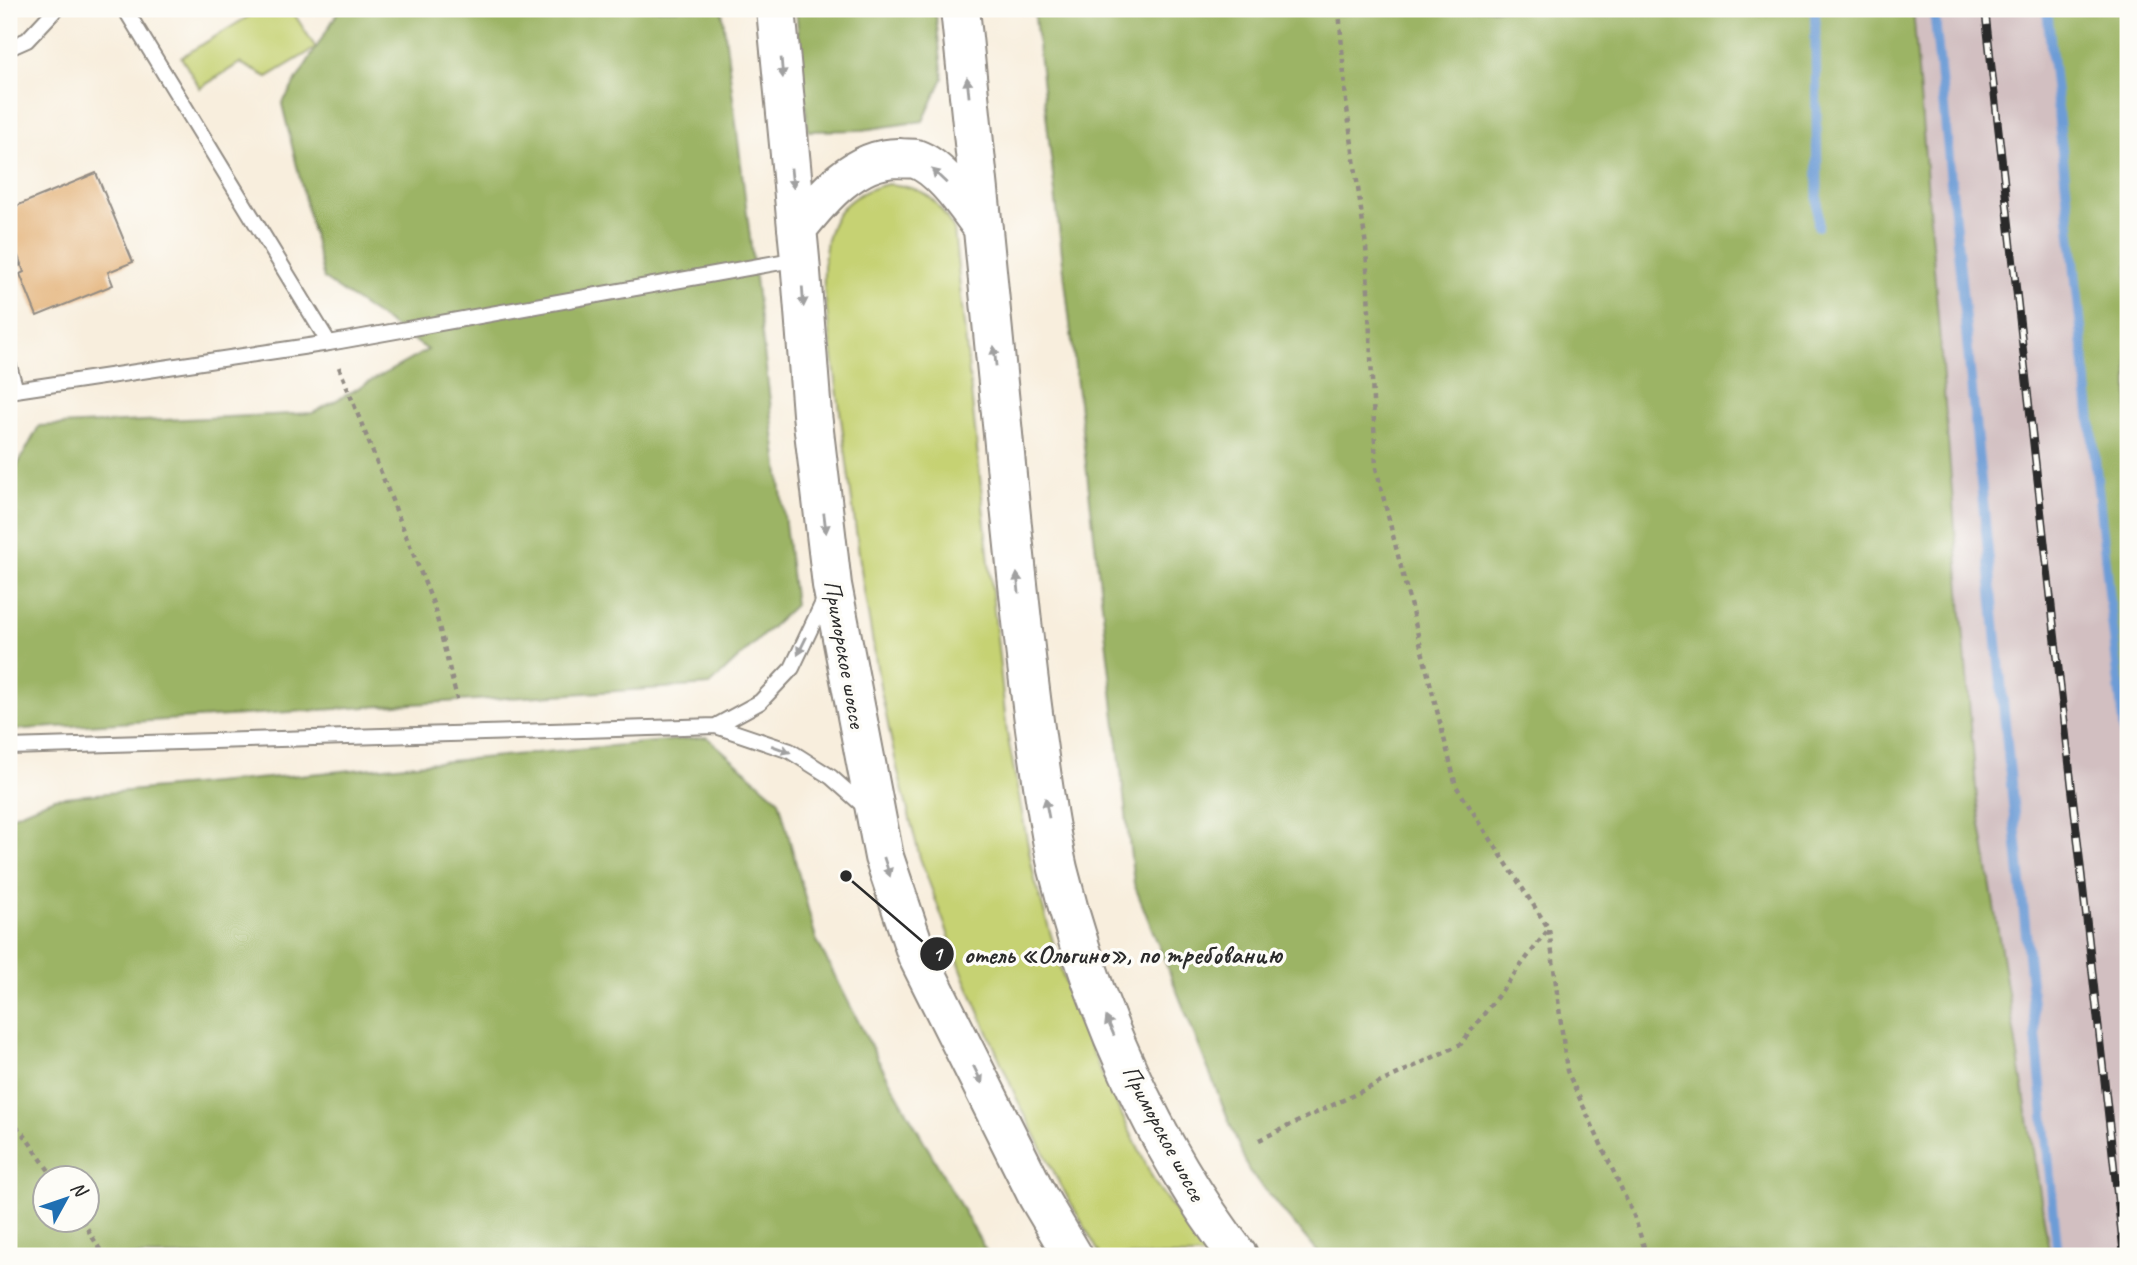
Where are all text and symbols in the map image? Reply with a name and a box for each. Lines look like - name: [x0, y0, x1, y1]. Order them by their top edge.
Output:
- one-way arrow: [777, 58, 788, 80]
- one-way arrow: [963, 76, 974, 98]
- one-way arrow: [787, 167, 798, 189]
- one-way arrow: [930, 168, 948, 184]
- one-way arrow: [798, 286, 809, 308]
- one-way arrow: [990, 345, 1001, 367]
- one-way arrow: [819, 512, 830, 534]
- one-way arrow: [1012, 572, 1023, 594]
- street label: Приморское шоссе: [817, 578, 873, 732]
- one-way arrow: [796, 636, 808, 656]
- one-way arrow: [770, 743, 791, 754]
- one-way arrow: [1041, 797, 1052, 819]
- one-way arrow: [882, 857, 893, 878]
- callout: отель «Ольгино», по требованию: [920, 930, 1292, 977]
- text: отель «Ольгино», по требованию: [964, 938, 1284, 971]
- text: 1: [932, 941, 944, 967]
- one-way arrow: [1104, 1016, 1115, 1037]
- street label: Приморское шоссе: [1116, 1060, 1213, 1208]
- one-way arrow: [972, 1065, 983, 1085]
- north arrow: [32, 1164, 102, 1234]
- text: N: [65, 1176, 93, 1203]

